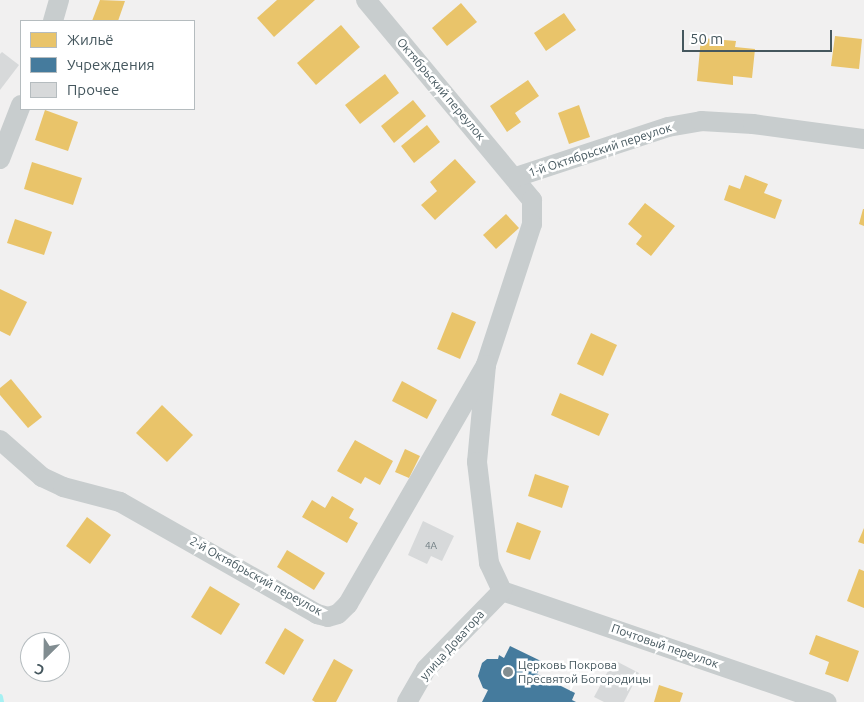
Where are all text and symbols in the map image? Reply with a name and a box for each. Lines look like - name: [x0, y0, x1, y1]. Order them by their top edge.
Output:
- legend: [20, 20, 195, 110]
- scale bar: [684, 20, 834, 52]
- text: 50 m: [690, 30, 723, 47]
- text: Жильё: [67, 31, 114, 48]
- street label: Октябрьский переулок: [394, 35, 488, 143]
- text: Учреждения: [67, 56, 155, 73]
- text: Прочее: [67, 81, 119, 98]
- street label: 1-й Октябрьский переулок: [527, 120, 673, 180]
- street label: 2-й Октябрьский переулок: [187, 534, 325, 618]
- house number: 4А: [425, 540, 437, 552]
- street label: улица Доватора: [417, 607, 487, 683]
- street label: Почтовый переулок: [610, 621, 720, 671]
- north arrow: [20, 632, 70, 682]
- place label: Церковь Покрова Пресвятой Богородицы: [518, 658, 651, 686]
- text: С: [32, 661, 47, 679]
- marker: Церковь Покрова Пресвятой Богородицы: [502, 666, 514, 678]

